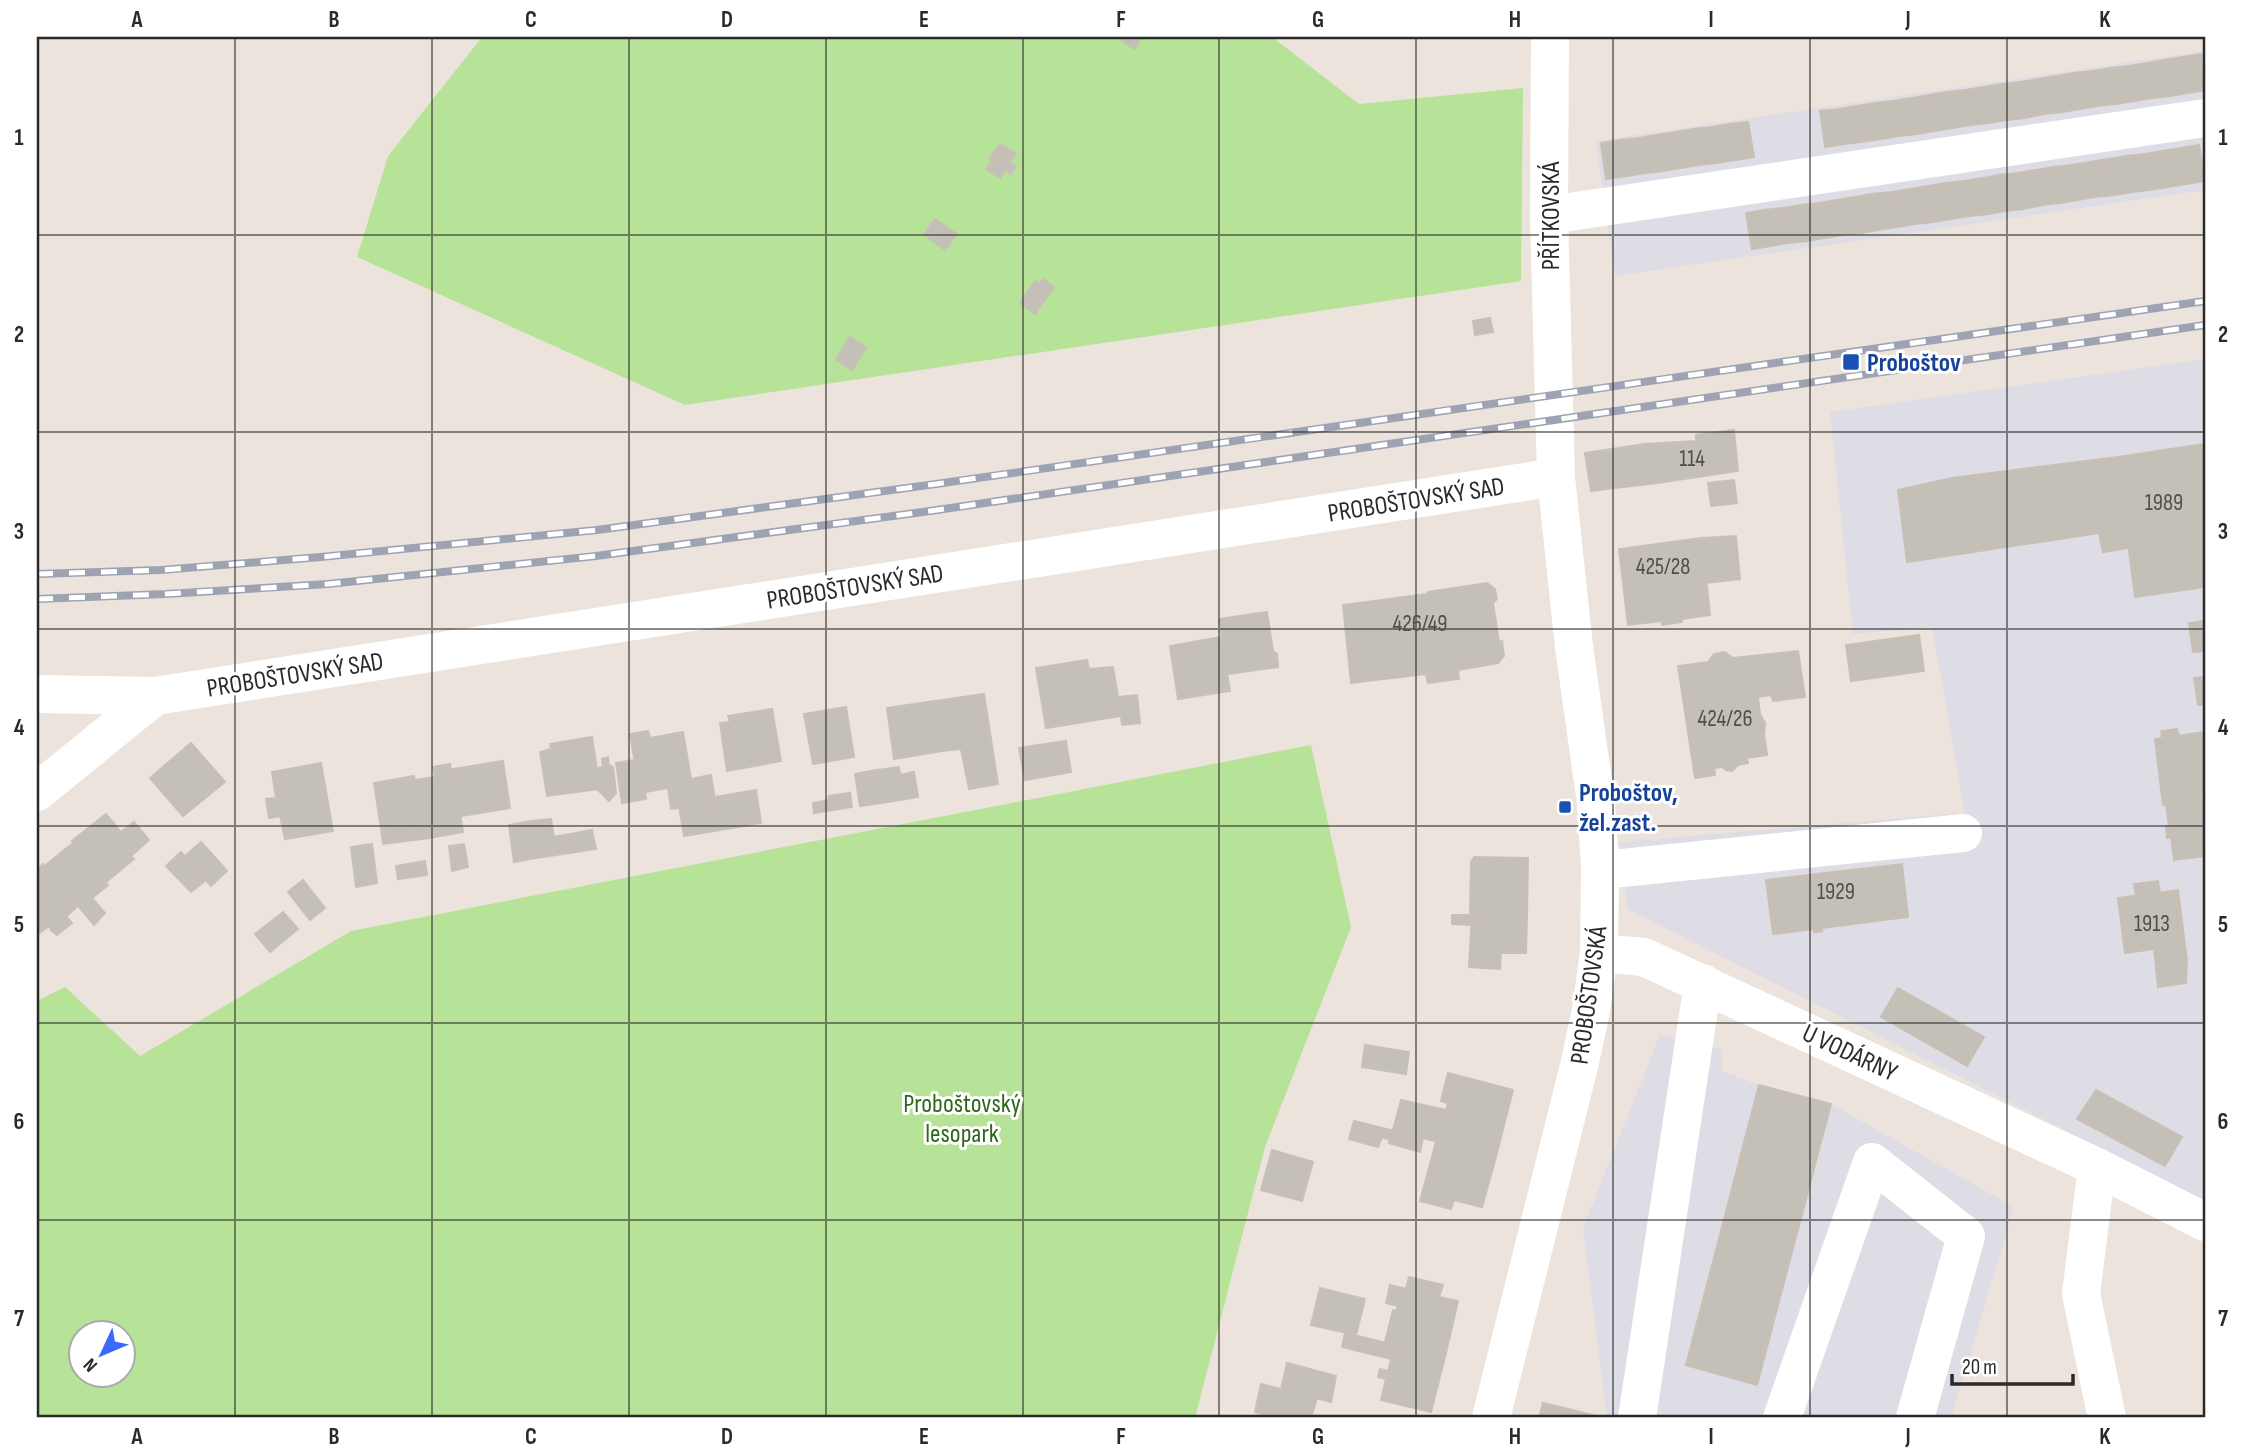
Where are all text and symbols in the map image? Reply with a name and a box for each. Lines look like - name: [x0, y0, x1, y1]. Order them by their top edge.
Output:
- text: A: [131, 6, 144, 34]
- text: B: [329, 6, 340, 34]
- text: C: [525, 6, 537, 34]
- text: D: [721, 6, 733, 34]
- text: E: [919, 6, 929, 34]
- text: F: [1116, 6, 1126, 34]
- text: G: [1312, 6, 1324, 34]
- text: H: [1509, 6, 1521, 34]
- text: I: [1708, 6, 1714, 34]
- text: J: [1904, 6, 1911, 34]
- text: K: [2099, 6, 2111, 34]
- text: 1: [14, 124, 24, 152]
- text: 1: [2218, 124, 2228, 152]
- street label: PŘÍTKOVSKÁ: [1536, 161, 1567, 270]
- text: 2: [14, 321, 24, 349]
- text: 2: [2218, 321, 2228, 349]
- place label: Proboštov: [1867, 348, 1961, 379]
- marker: Proboštov: [1841, 352, 1861, 372]
- house number: 114: [1679, 445, 1705, 473]
- street label: PROBOŠTOVSKÝ SAD: [1326, 471, 1507, 530]
- house number: 1989: [2145, 489, 2183, 517]
- text: 3: [14, 518, 24, 546]
- text: 3: [2218, 518, 2228, 546]
- house number: 425/28: [1636, 553, 1690, 581]
- street label: PROBOŠTOVSKÝ SAD: [765, 558, 946, 617]
- house number: 426/49: [1393, 610, 1448, 638]
- street label: PROBOŠTOVSKÝ SAD: [205, 646, 386, 705]
- house number: 424/26: [1698, 705, 1752, 733]
- text: 4: [14, 714, 25, 742]
- text: 4: [2218, 714, 2229, 742]
- place label: Proboštov, žel.zast.: [1579, 778, 1678, 839]
- marker: Proboštov, žel.zast.: [1557, 799, 1573, 815]
- house number: 1929: [1817, 878, 1855, 906]
- house number: 1913: [2134, 910, 2170, 938]
- text: 5: [14, 911, 24, 939]
- text: 5: [2218, 911, 2228, 939]
- street label: PROBOŠTOVSKÁ: [1564, 923, 1615, 1066]
- street label: U VODÁRNY: [1797, 1018, 1902, 1089]
- park label: Proboštovský lesopark: [903, 1089, 1021, 1150]
- text: 6: [14, 1108, 24, 1136]
- text: 6: [2218, 1108, 2228, 1136]
- text: 7: [14, 1305, 24, 1333]
- text: 7: [2218, 1305, 2228, 1333]
- north arrow: [66, 1318, 136, 1388]
- scale bar: [1952, 1343, 2072, 1387]
- text: N: [79, 1353, 103, 1376]
- text: 20 m: [1962, 1355, 1997, 1380]
- text: A: [131, 1423, 144, 1451]
- text: B: [329, 1423, 340, 1451]
- text: C: [525, 1423, 537, 1451]
- text: D: [721, 1423, 733, 1451]
- text: E: [919, 1423, 929, 1451]
- text: F: [1116, 1423, 1126, 1451]
- text: G: [1312, 1423, 1324, 1451]
- text: H: [1509, 1423, 1521, 1451]
- text: I: [1708, 1423, 1714, 1451]
- text: J: [1904, 1423, 1911, 1451]
- text: K: [2099, 1423, 2111, 1451]

